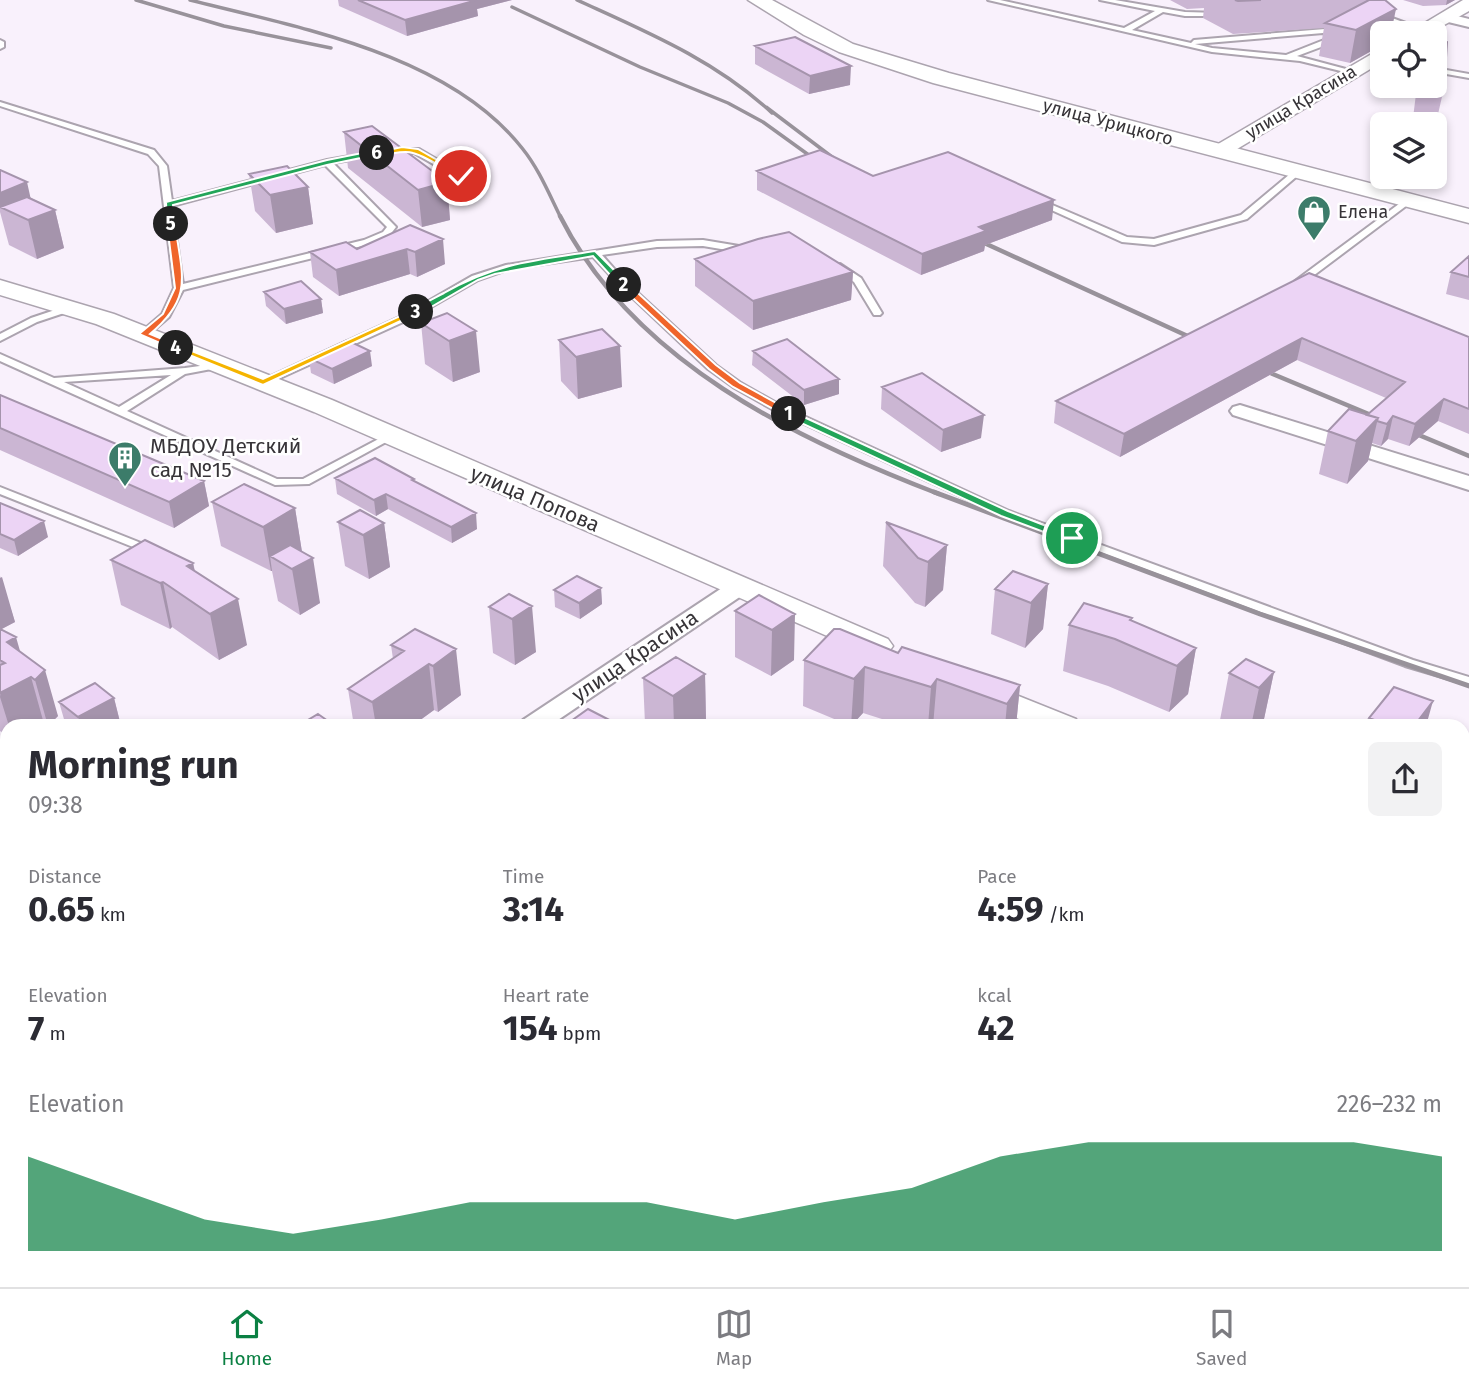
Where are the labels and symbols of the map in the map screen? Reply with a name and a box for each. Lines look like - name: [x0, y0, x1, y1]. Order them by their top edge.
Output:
- street label: улица Красина: [1241, 60, 1361, 144]
- street label: улица Урицкого: [1040, 94, 1176, 150]
- pin: 6: [360, 136, 394, 170]
- pin: [431, 146, 491, 206]
- shop icon: Елена: [1295, 193, 1333, 242]
- place label: Елена: [1338, 201, 1388, 223]
- pin: 5: [154, 206, 188, 242]
- pin: 2: [606, 268, 642, 302]
- pin: 3: [398, 294, 434, 330]
- pin: 4: [158, 330, 194, 366]
- pin: 1: [772, 396, 806, 432]
- place label: МБДОУ Детский сад №15: [150, 433, 301, 483]
- building icon: МБДОУ Детский сад №15: [106, 439, 144, 488]
- street label: улица Попова: [466, 460, 604, 538]
- pin: [1042, 508, 1102, 568]
- street label: улица Красина: [567, 604, 703, 708]

